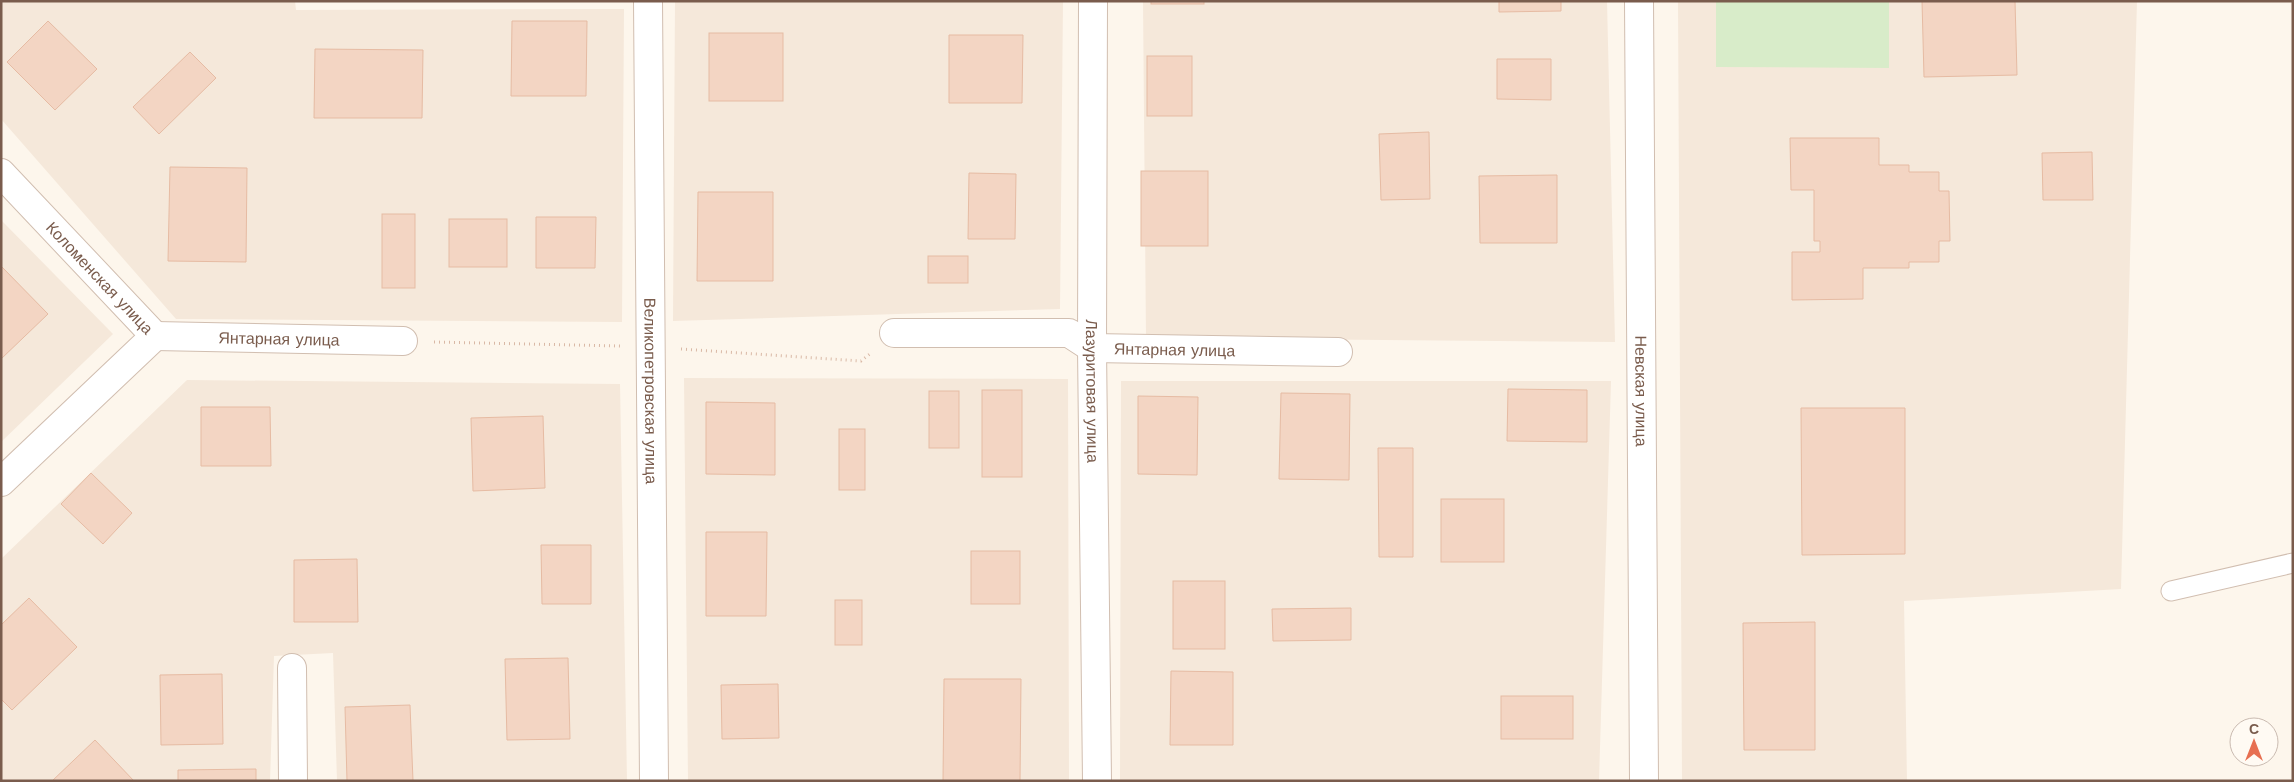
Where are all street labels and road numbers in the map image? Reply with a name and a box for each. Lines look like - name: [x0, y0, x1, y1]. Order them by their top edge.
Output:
- street label: Коломенская улица: [42, 218, 157, 338]
- street label: Великопетровская улица: [640, 298, 661, 484]
- street label: Лазуритовая улица: [1082, 319, 1102, 463]
- street label: Янтарная улица: [218, 328, 340, 350]
- street label: Невская улица: [1631, 335, 1651, 447]
- street label: Янтарная улица: [1114, 339, 1235, 360]

